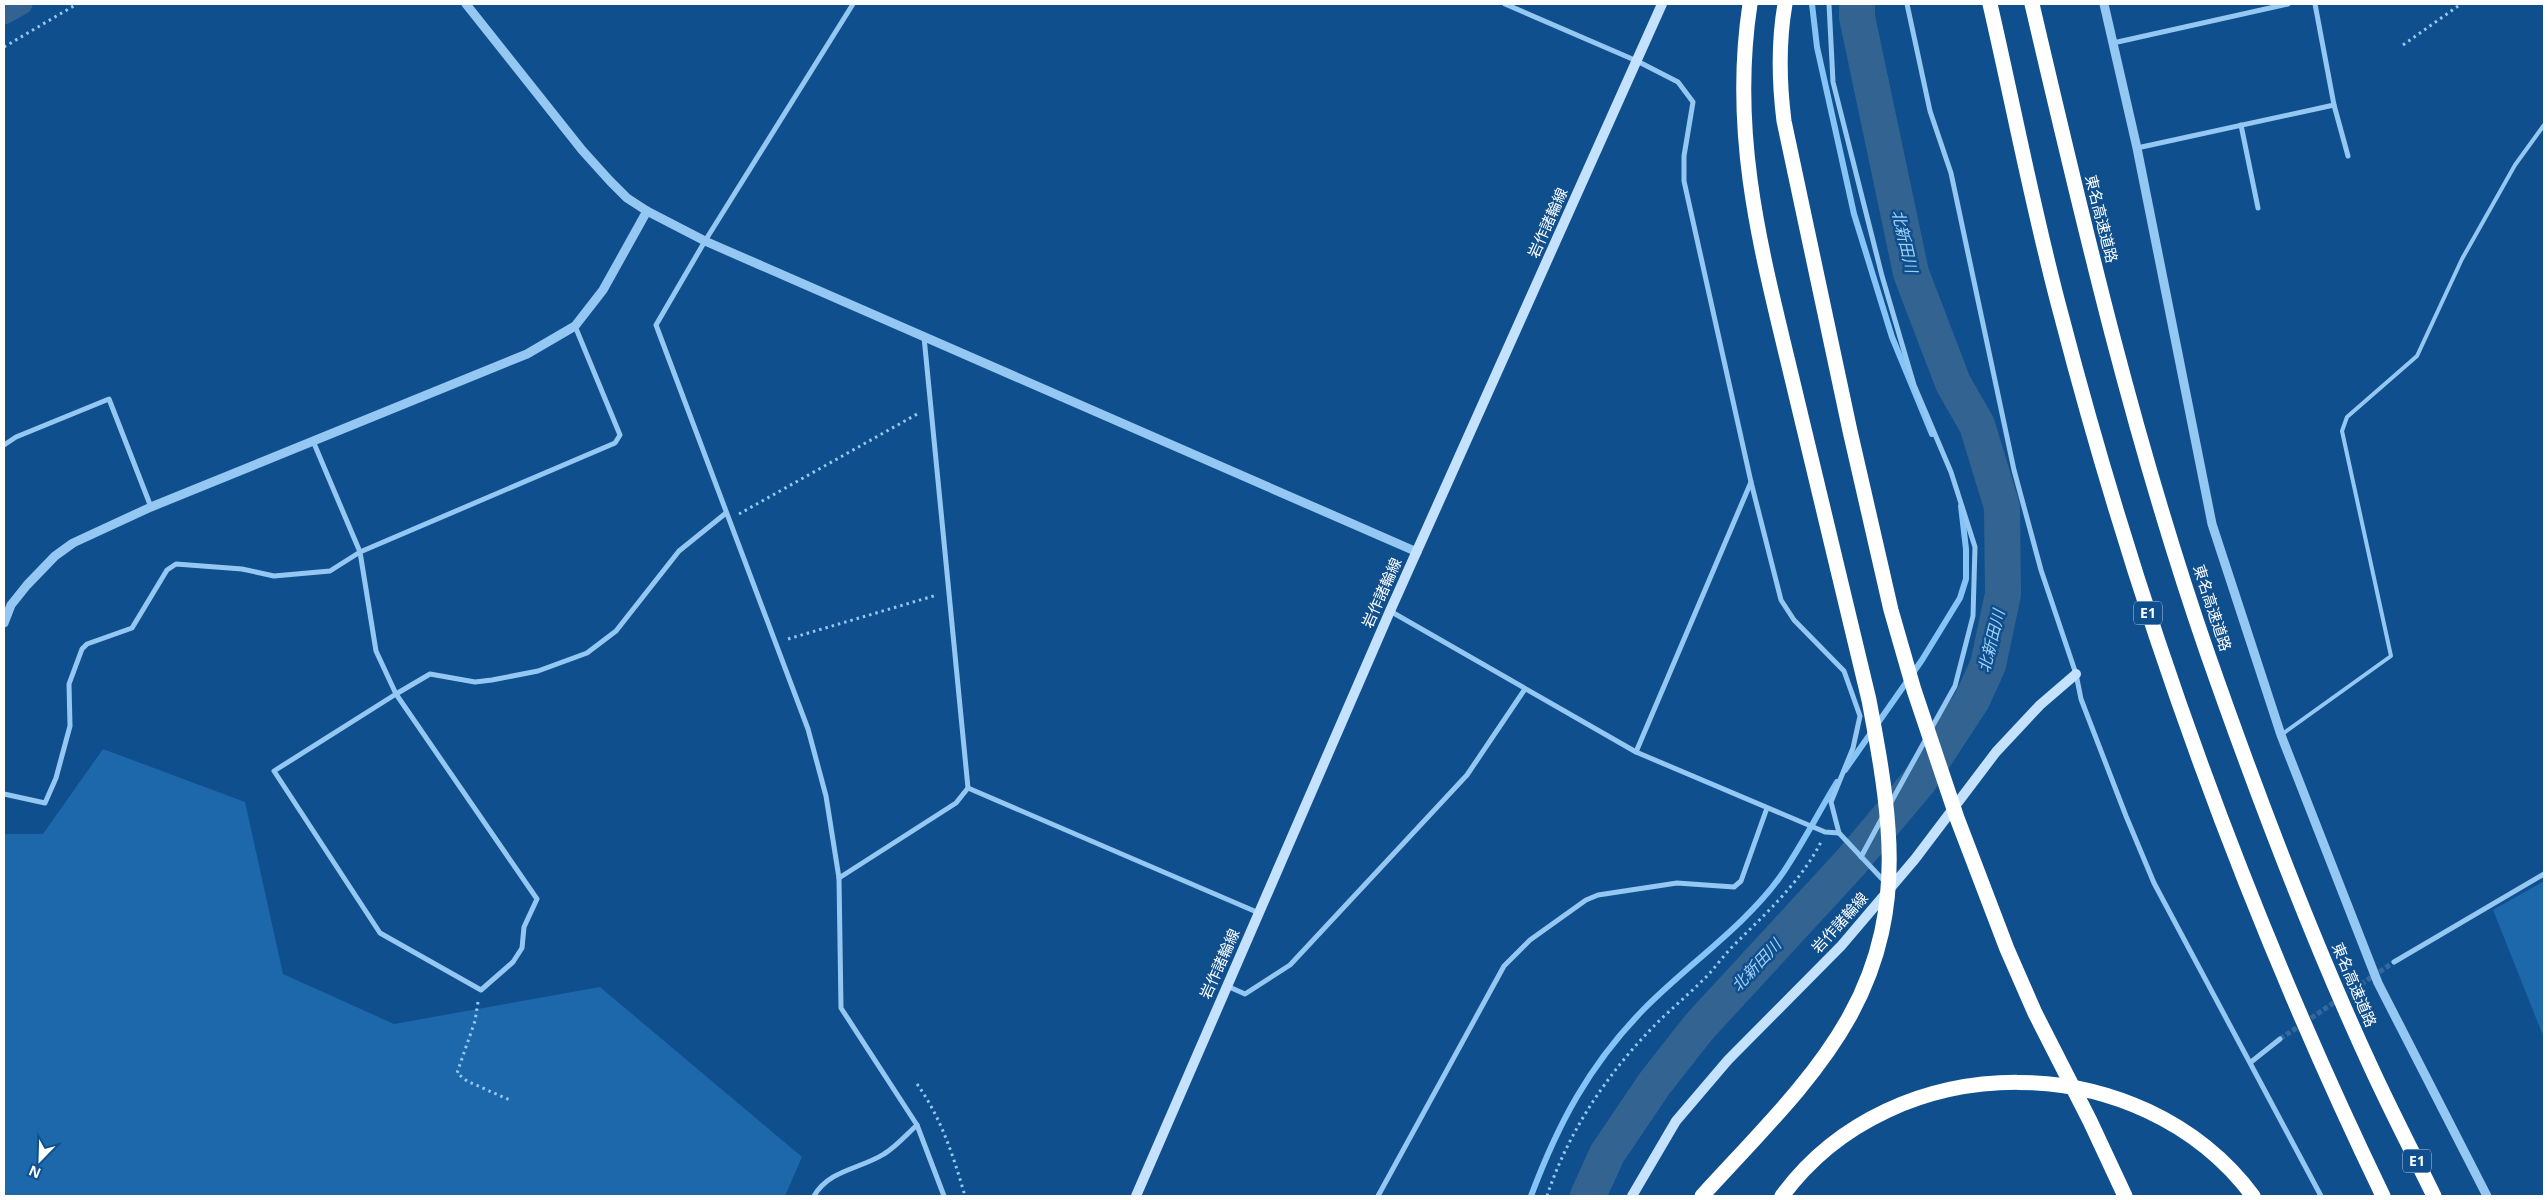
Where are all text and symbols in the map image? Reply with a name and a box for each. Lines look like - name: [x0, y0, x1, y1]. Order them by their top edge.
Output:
- street label: 東名高速道路: [2081, 173, 2123, 265]
- street label: 岩作諸輪線: [1523, 184, 1571, 261]
- water label: 北新田川: [1887, 207, 1923, 277]
- street label: 岩作諸輪線: [1357, 554, 1405, 631]
- street label: 東名高速道路: [2190, 562, 2236, 654]
- road number: E1: [2134, 602, 2162, 624]
- water label: 北新田川: [1973, 605, 2010, 675]
- street label: 岩作諸輪線: [1807, 888, 1872, 957]
- street label: 岩作諸輪線: [1195, 925, 1243, 1002]
- water label: 北新田川: [1726, 933, 1787, 996]
- street label: 東名高速道路: [2328, 939, 2382, 1030]
- north arrow: [15, 1135, 65, 1185]
- road number: E1: [2403, 1150, 2431, 1172]
- text: N: [26, 1161, 44, 1183]

